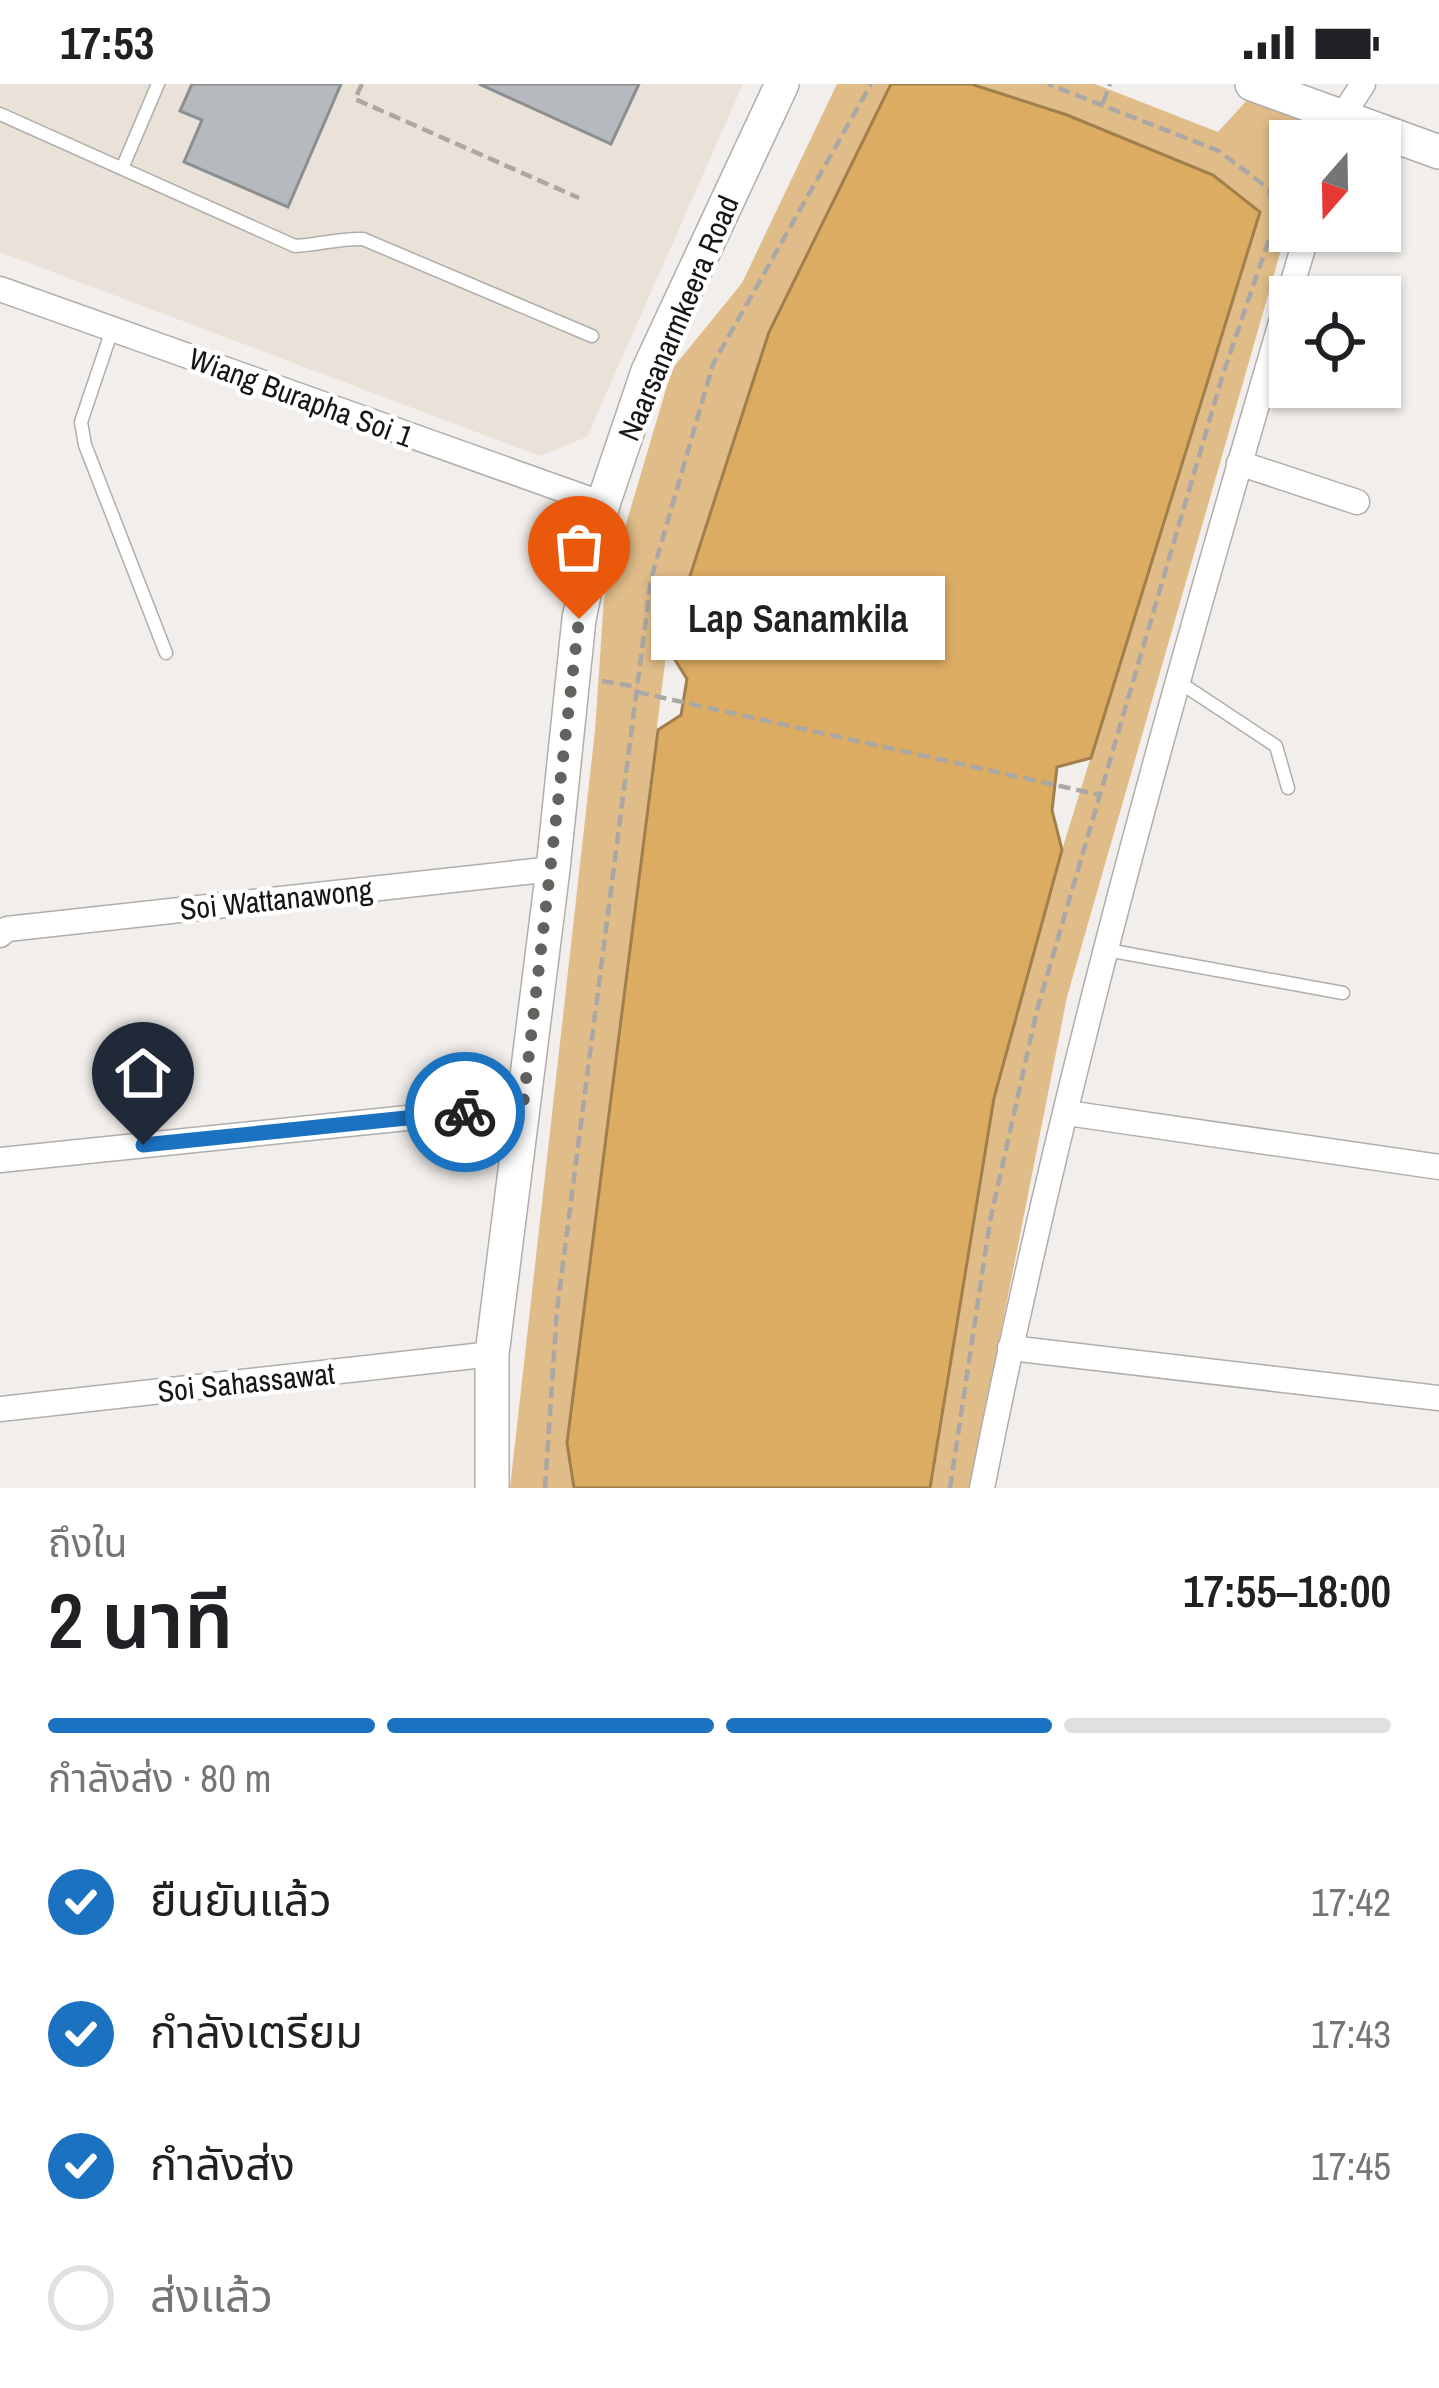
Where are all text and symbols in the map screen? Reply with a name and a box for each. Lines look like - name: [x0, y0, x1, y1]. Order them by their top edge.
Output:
- text: 17:53: [60, 12, 154, 73]
- north arrow: [1269, 120, 1401, 252]
- map controls: [1269, 120, 1401, 408]
- street label: Naarsanarmkeera Road: [608, 189, 748, 447]
- button: locate: [1269, 276, 1401, 408]
- street label: Wiang Burapha Soi 1: [184, 338, 419, 456]
- pin: [528, 496, 630, 619]
- icon: bag: [546, 514, 612, 580]
- callout: Lap Sanamkila: [651, 577, 945, 661]
- text: Lap Sanamkila: [688, 592, 908, 644]
- street label: Soi Wattanawong: [178, 869, 375, 929]
- pin: [92, 1022, 194, 1145]
- icon: home: [110, 1040, 176, 1106]
- courier: [405, 1052, 525, 1172]
- icon: bike: [432, 1079, 498, 1145]
- street label: Soi Sahassawat: [156, 1353, 337, 1411]
- text: ถึงใน: [48, 1517, 127, 1569]
- text: 17:55–18:00: [1183, 1560, 1391, 1621]
- text: 2 นาที: [48, 1567, 233, 1672]
- text: กำลังส่ง · 80 m: [48, 1752, 271, 1804]
- icon: check: [48, 1869, 114, 1935]
- text: ยืนยันแล้ว: [150, 1869, 332, 1930]
- text: 17:42: [1311, 1876, 1391, 1928]
- icon: check: [48, 2001, 114, 2067]
- text: กำลังเตรียม: [150, 2001, 363, 2062]
- text: 17:43: [1311, 2008, 1391, 2060]
- icon: check: [48, 2133, 114, 2199]
- text: กำลังส่ง: [150, 2133, 295, 2194]
- text: 17:45: [1311, 2140, 1391, 2192]
- text: ส่งแล้ว: [150, 2265, 273, 2326]

